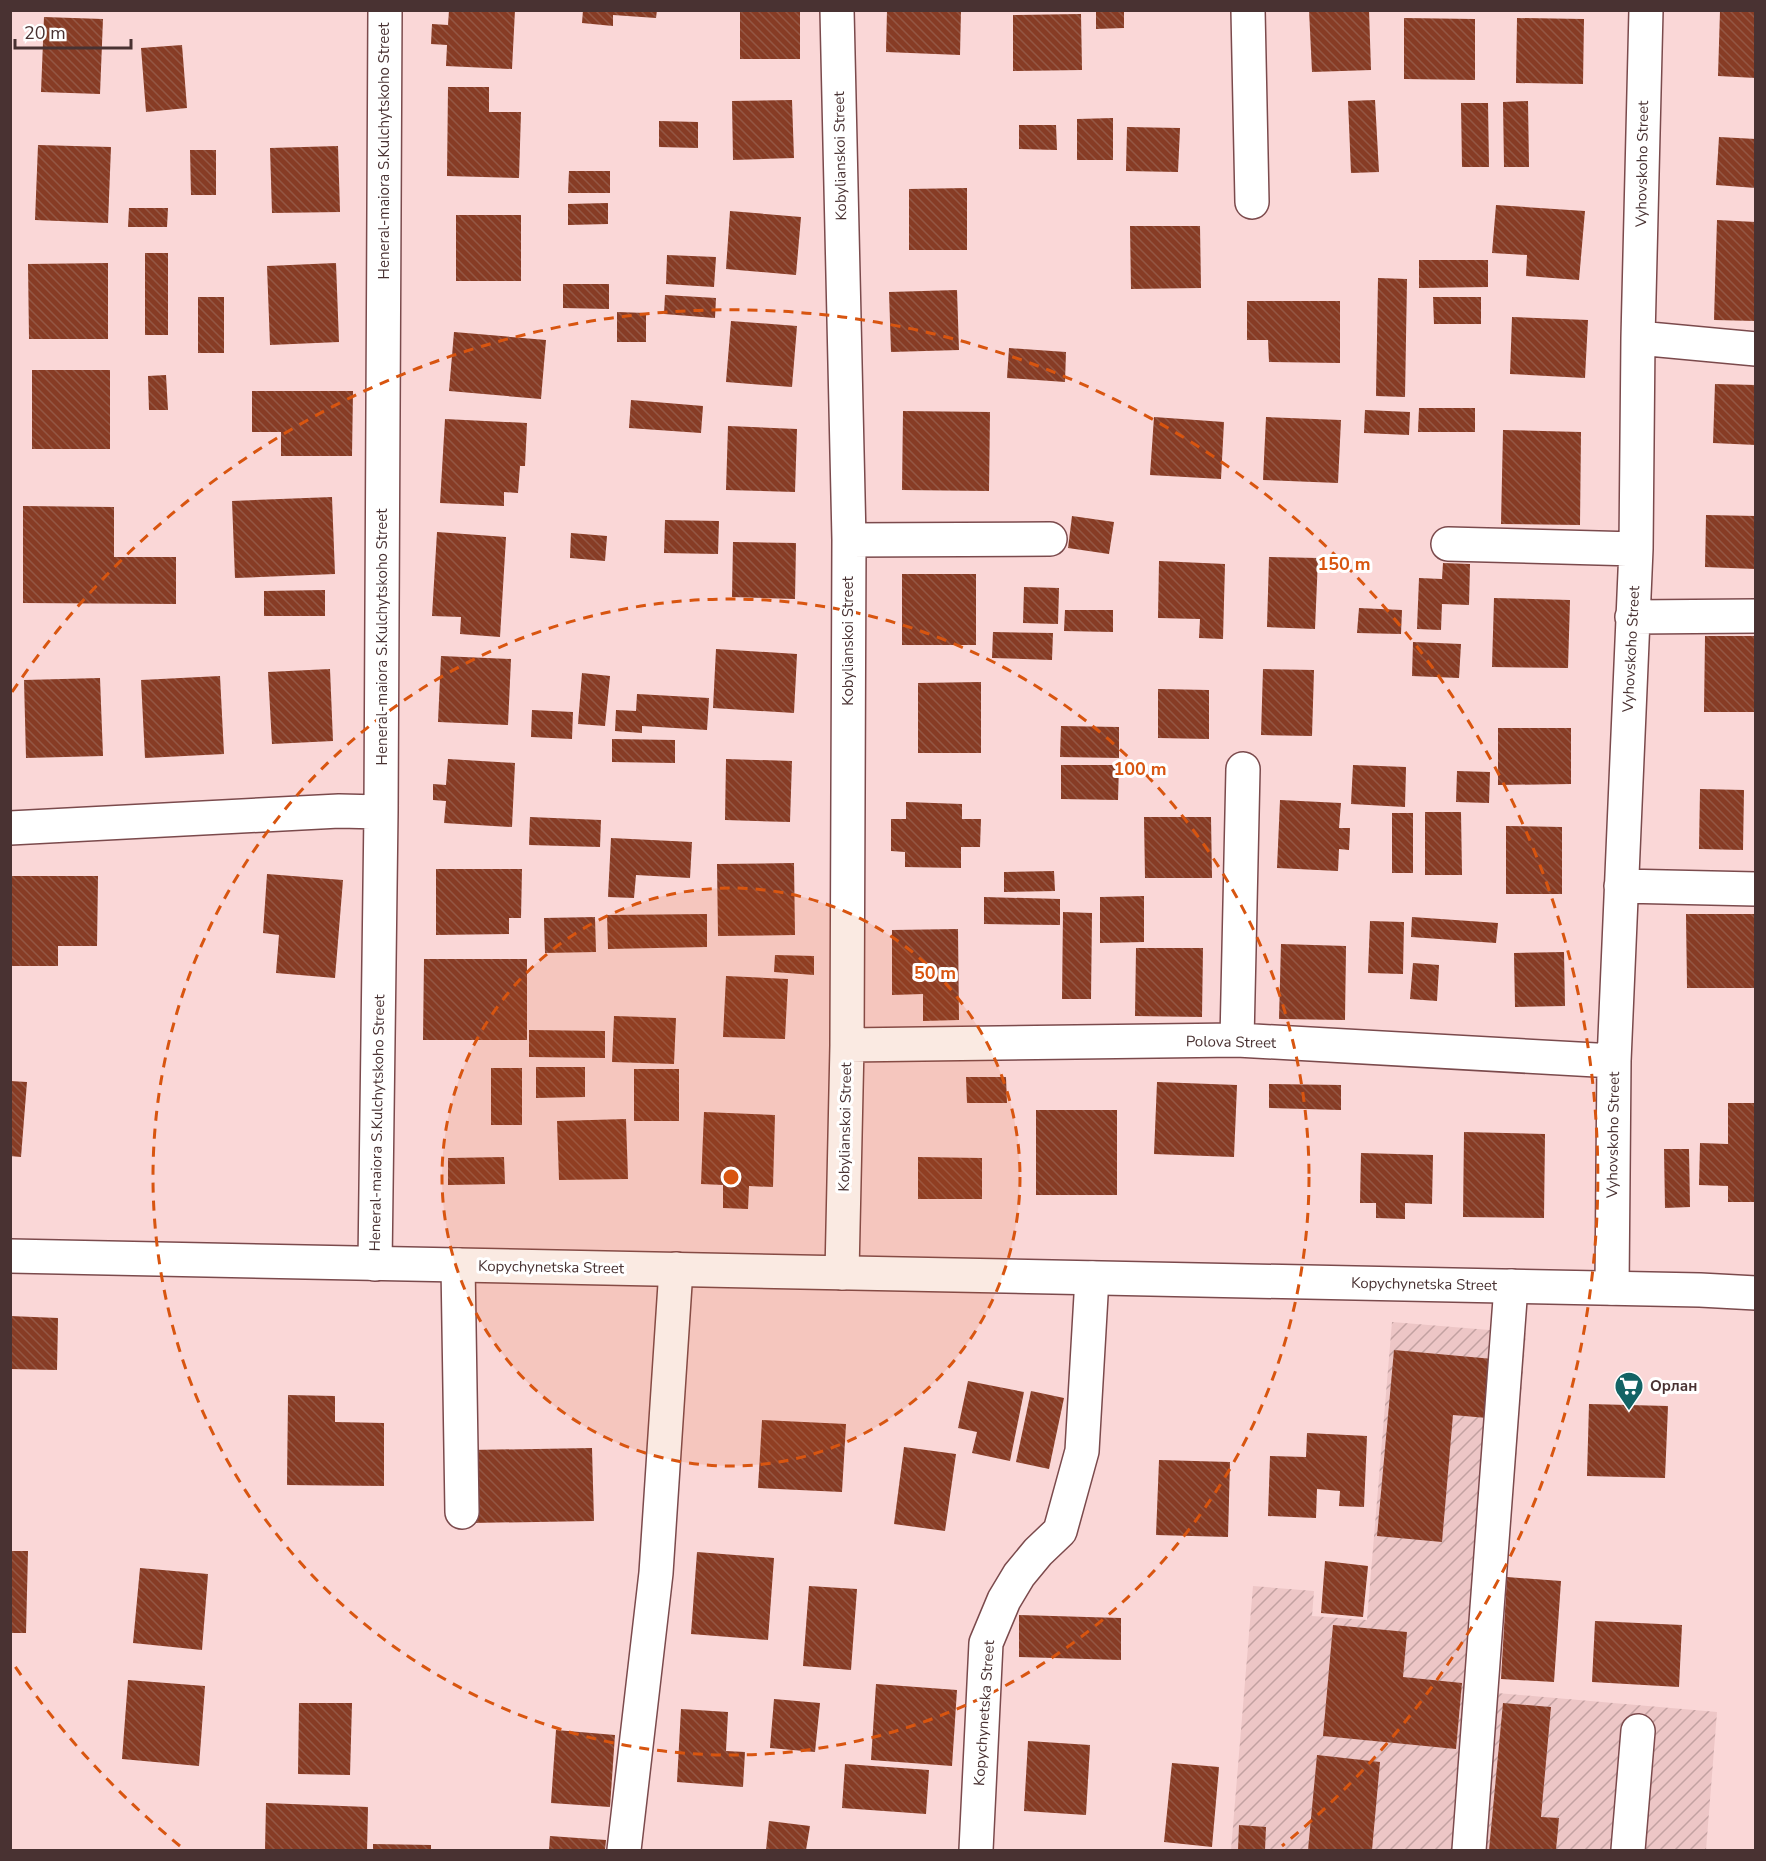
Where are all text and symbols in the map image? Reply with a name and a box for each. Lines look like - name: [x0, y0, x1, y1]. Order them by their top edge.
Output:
- scale bar: [15, 12, 130, 50]
- text: 20 m: [24, 21, 66, 45]
- street label: Heneral-maiora S.Kulchytskoho Street: [374, 22, 394, 280]
- street label: Kobylianskoi Street: [829, 90, 851, 221]
- street label: Vyhovskoho Street: [1631, 100, 1653, 228]
- street label: Heneral-maiora S.Kulchytskoho Street: [372, 508, 392, 766]
- text: 150 m: [1317, 552, 1371, 576]
- street label: Kobylianskoi Street: [838, 576, 858, 706]
- street label: Vyhovskoho Street: [1618, 585, 1644, 714]
- text: 100 m: [1113, 757, 1167, 781]
- text: 50 m: [914, 961, 956, 985]
- street label: Heneral-maiora S.Kulchytskoho Street: [365, 994, 389, 1252]
- street label: Polova Street: [1186, 1031, 1277, 1053]
- street label: Kobylianskoi Street: [834, 1061, 856, 1192]
- street label: Vyhovskoho Street: [1602, 1071, 1624, 1199]
- centre of rings: [721, 1167, 741, 1187]
- street label: Kopychynetska Street: [478, 1256, 625, 1278]
- street label: Kopychynetska Street: [1351, 1273, 1498, 1295]
- supermarket icon: Орлан: [1613, 1370, 1645, 1412]
- place label: Орлан: [1650, 1376, 1697, 1396]
- street label: Kopychynetska Street: [969, 1639, 999, 1787]

